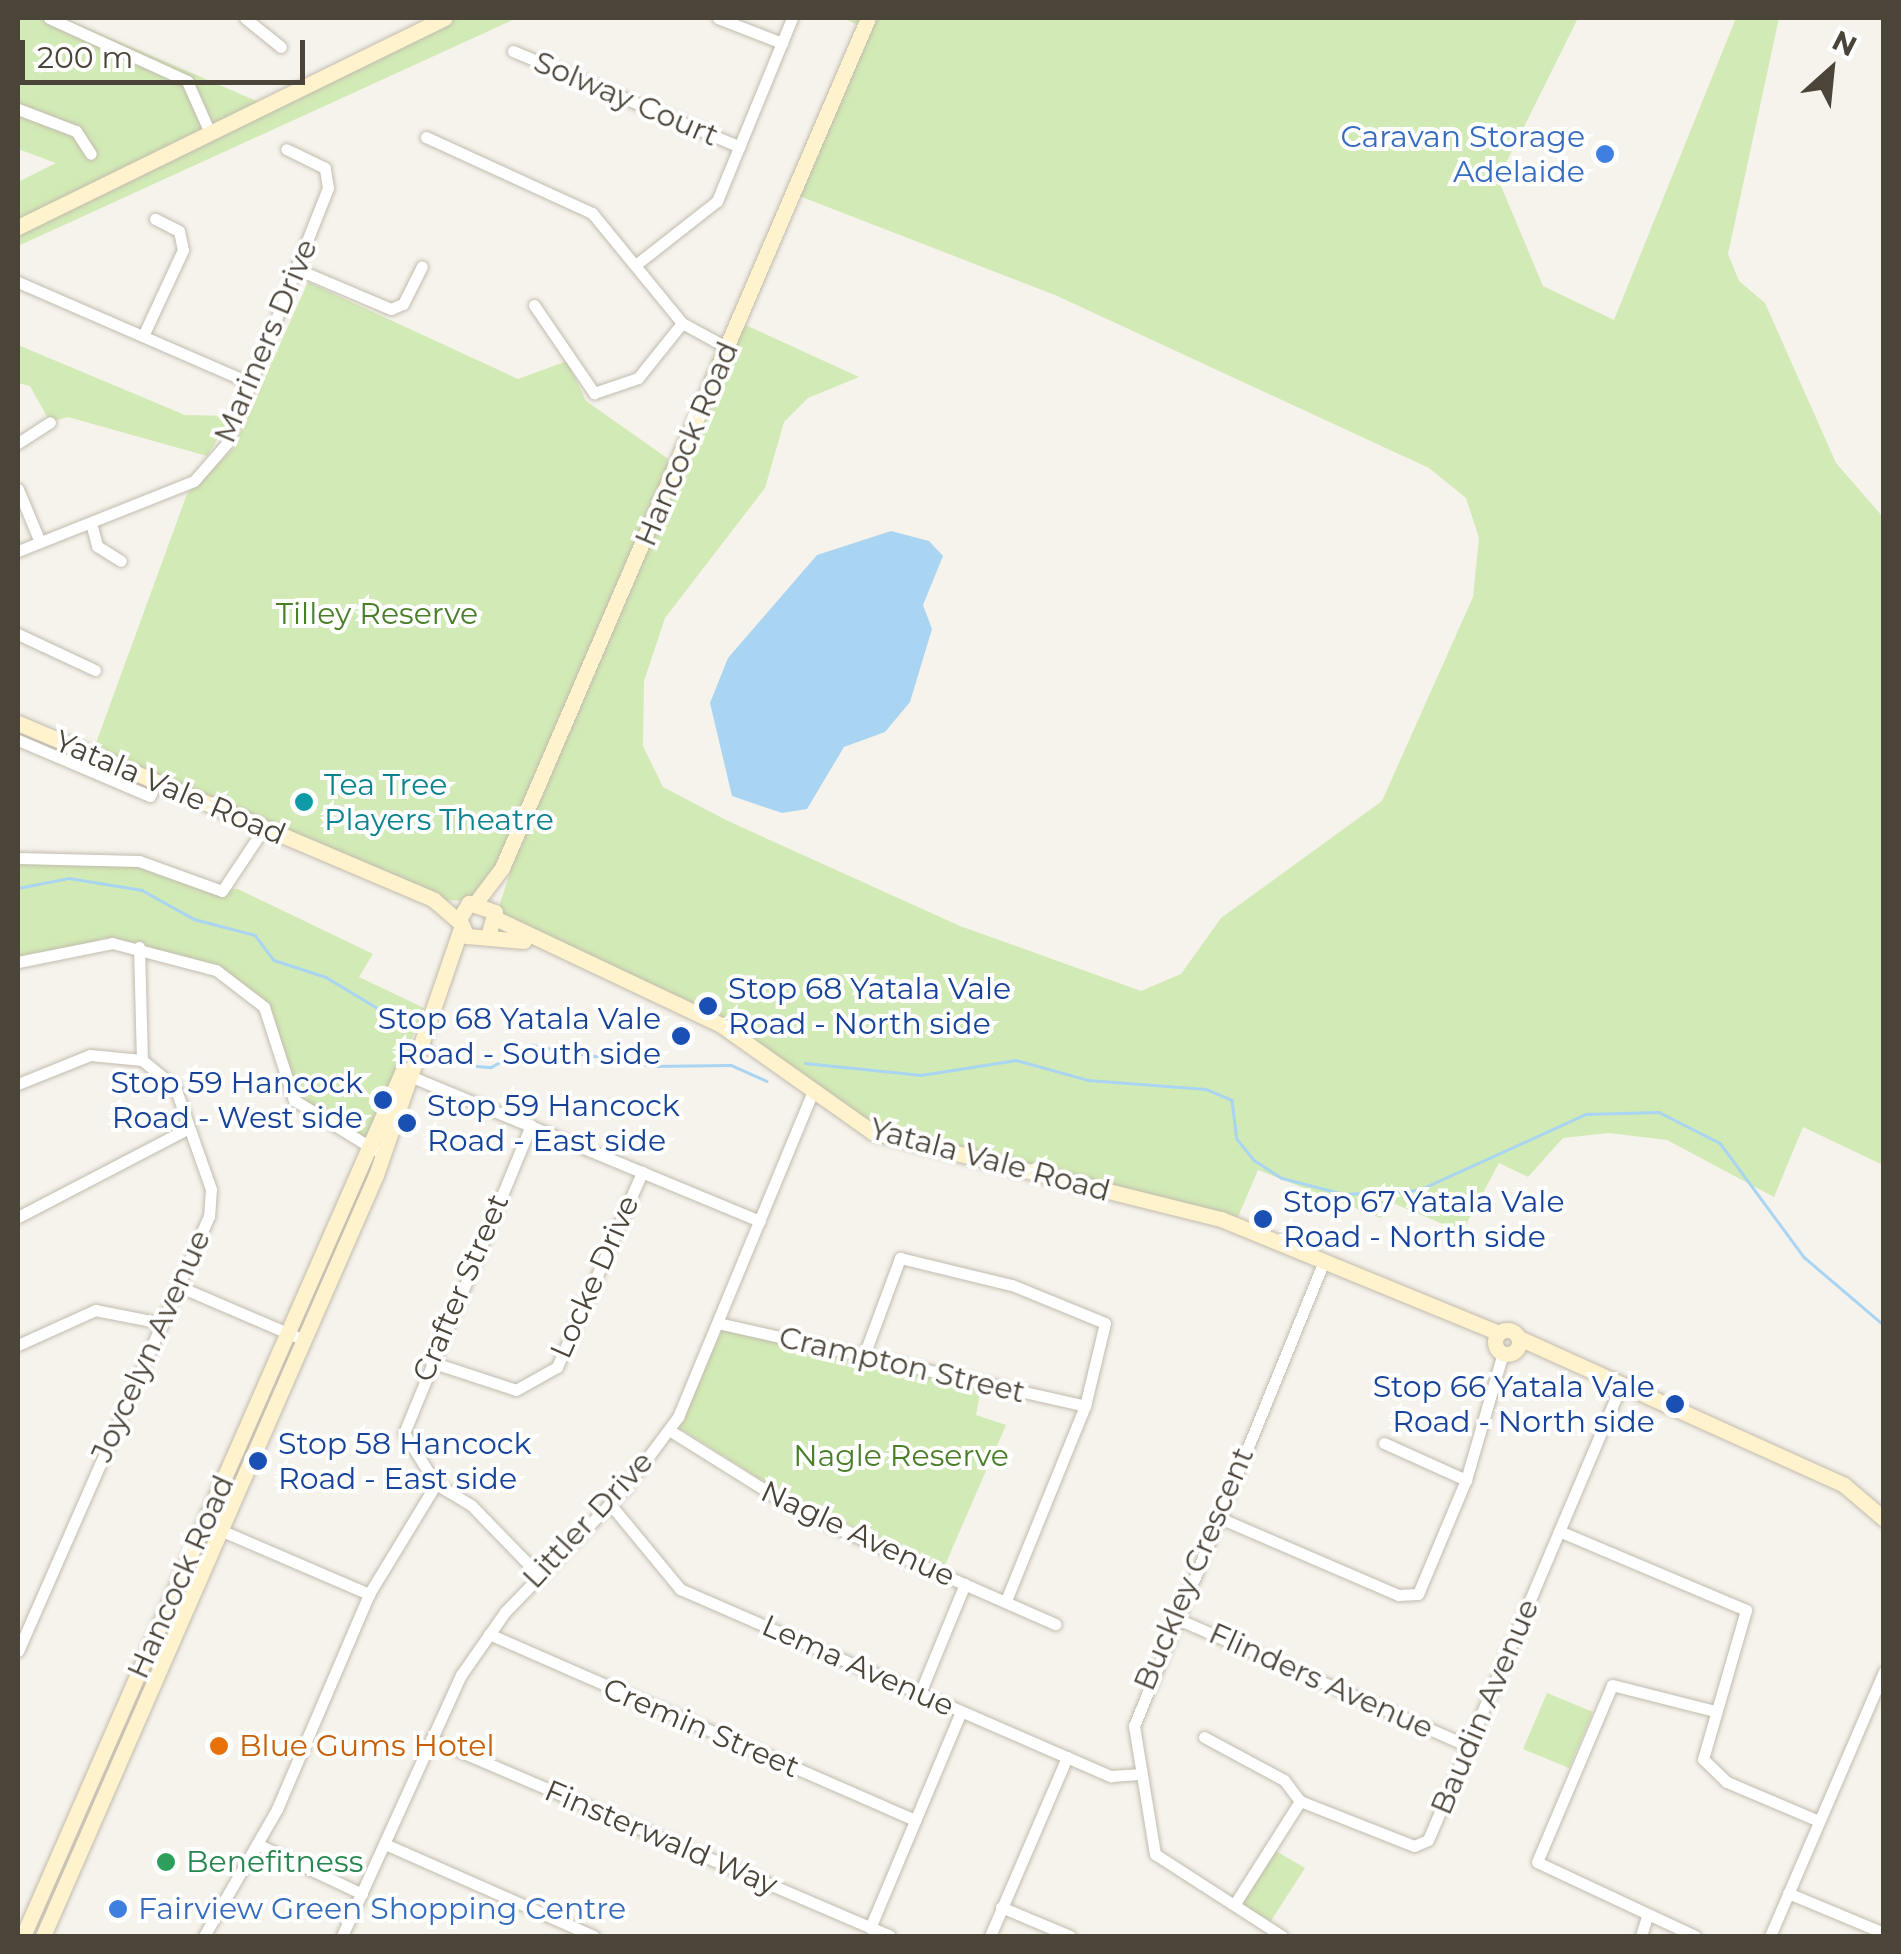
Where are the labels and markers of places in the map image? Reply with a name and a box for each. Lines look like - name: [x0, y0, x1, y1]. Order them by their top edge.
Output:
- place label: Caravan Storage Adelaide: [1340, 119, 1585, 190]
- marker: Caravan Storage Adelaide: [1594, 143, 1616, 165]
- place label: Tea Tree Players Theatre: [324, 767, 554, 838]
- marker: Tea Tree Players Theatre: [293, 791, 315, 813]
- place label: Stop 68 Yatala Vale Road - North side: [728, 971, 1011, 1042]
- marker: Stop 68 Yatala Vale Road - North side: [697, 995, 719, 1017]
- place label: Stop 68 Yatala Vale Road - South side: [378, 1001, 661, 1072]
- marker: Stop 68 Yatala Vale Road - South side: [670, 1025, 692, 1047]
- place label: Stop 59 Hancock Road - West side: [110, 1065, 363, 1136]
- place label: Stop 59 Hancock Road - East side: [427, 1088, 680, 1158]
- marker: Stop 59 Hancock Road - West side: [372, 1089, 394, 1111]
- marker: Stop 59 Hancock Road - East side: [396, 1112, 418, 1134]
- place label: Stop 67 Yatala Vale Road - North side: [1283, 1184, 1565, 1254]
- marker: Stop 67 Yatala Vale Road - North side: [1252, 1208, 1274, 1230]
- place label: Stop 66 Yatala Vale Road - North side: [1373, 1369, 1655, 1440]
- marker: Stop 66 Yatala Vale Road - North side: [1664, 1393, 1686, 1415]
- place label: Stop 58 Hancock Road - East side: [278, 1426, 531, 1496]
- marker: Stop 58 Hancock Road - East side: [247, 1450, 269, 1472]
- place label: Blue Gums Hotel: [239, 1728, 495, 1764]
- marker: Blue Gums Hotel: [208, 1735, 230, 1757]
- place label: Benefitness: [186, 1844, 363, 1880]
- marker: Benefitness: [155, 1851, 177, 1873]
- place label: Fairview Green Shopping Centre: [138, 1891, 626, 1927]
- marker: Fairview Green Shopping Centre: [107, 1898, 129, 1920]

